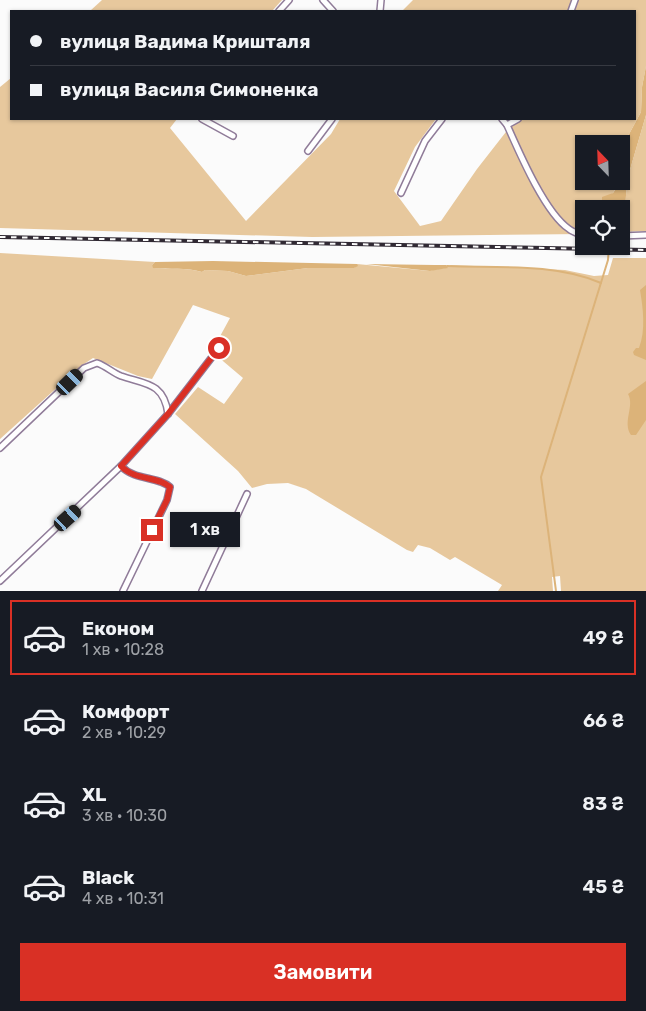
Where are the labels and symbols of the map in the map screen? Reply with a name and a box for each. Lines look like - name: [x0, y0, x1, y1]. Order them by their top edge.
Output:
- north arrow: [575, 135, 630, 190]
- route start: [208, 337, 230, 359]
- car: [53, 366, 86, 398]
- car: [51, 502, 84, 534]
- callout: 1 хв: [170, 512, 240, 548]
- route end: [141, 519, 163, 541]

